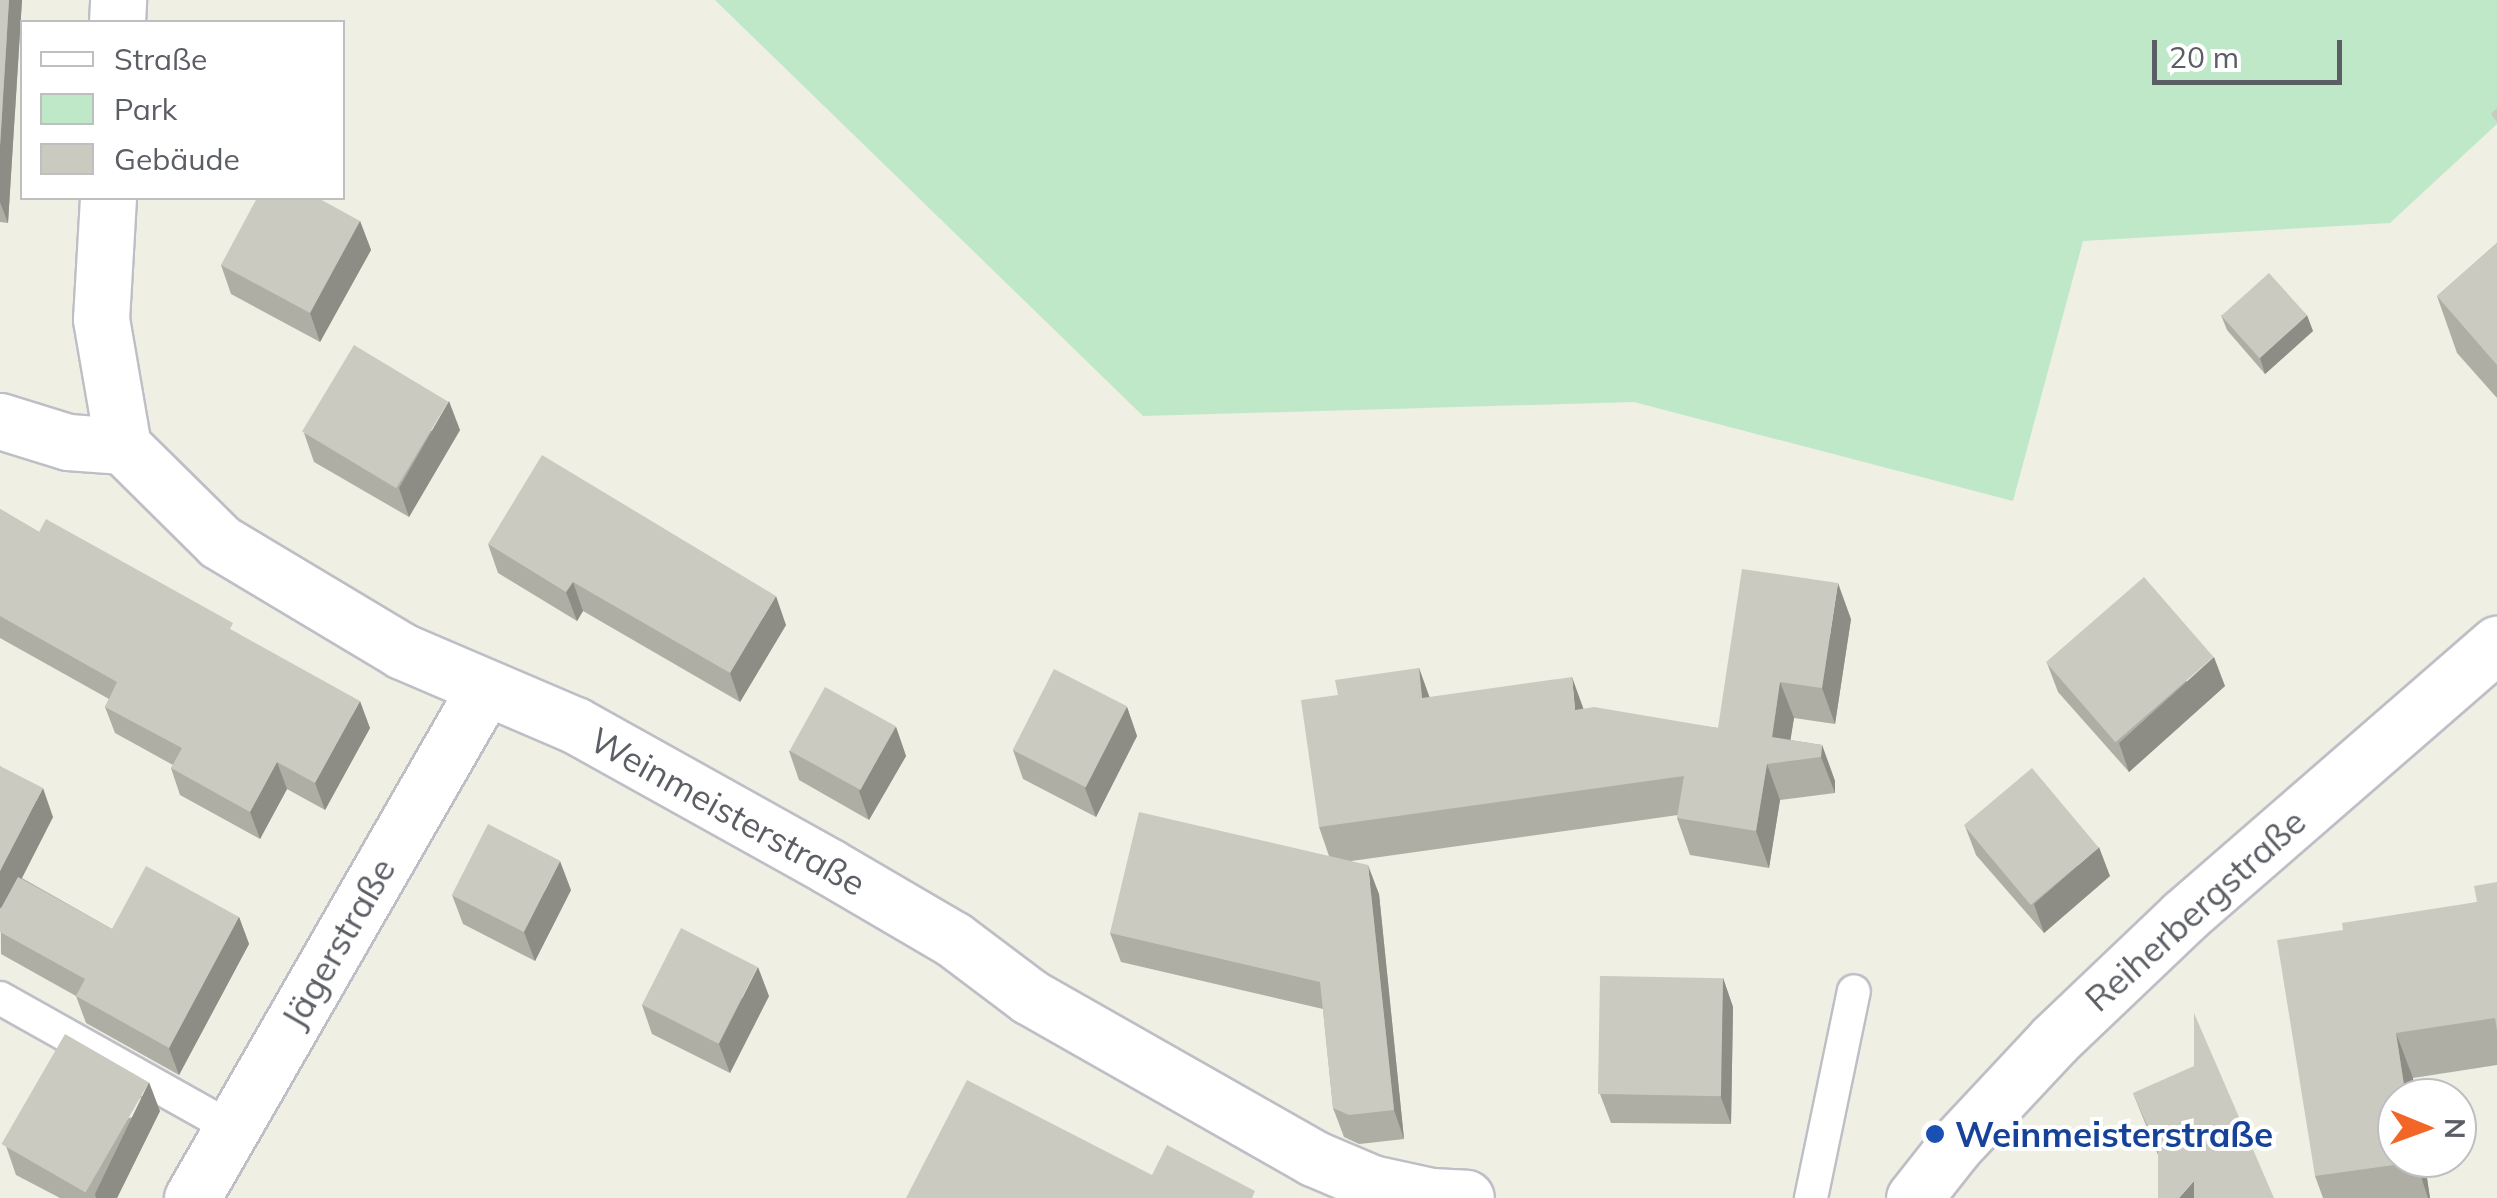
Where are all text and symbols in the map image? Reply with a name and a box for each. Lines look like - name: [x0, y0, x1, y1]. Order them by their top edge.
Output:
- legend: [20, 20, 345, 200]
- scale bar: [2157, 20, 2347, 82]
- text: 20 m: [2169, 38, 2239, 76]
- text: Straße: [114, 40, 207, 78]
- text: Park: [114, 90, 177, 128]
- text: Gebäude: [114, 140, 240, 178]
- street label: Weinmeisterstraße: [583, 718, 873, 904]
- street label: Reiherbergstraße: [2076, 800, 2314, 1020]
- street label: Jägerstraße: [272, 850, 404, 1036]
- north arrow: [2377, 1078, 2477, 1178]
- place label: Weinmeisterstraße: [1955, 1113, 2273, 1155]
- text: N: [2438, 1118, 2473, 1139]
- marker: Weinmeisterstraße: [1924, 1123, 1946, 1145]

